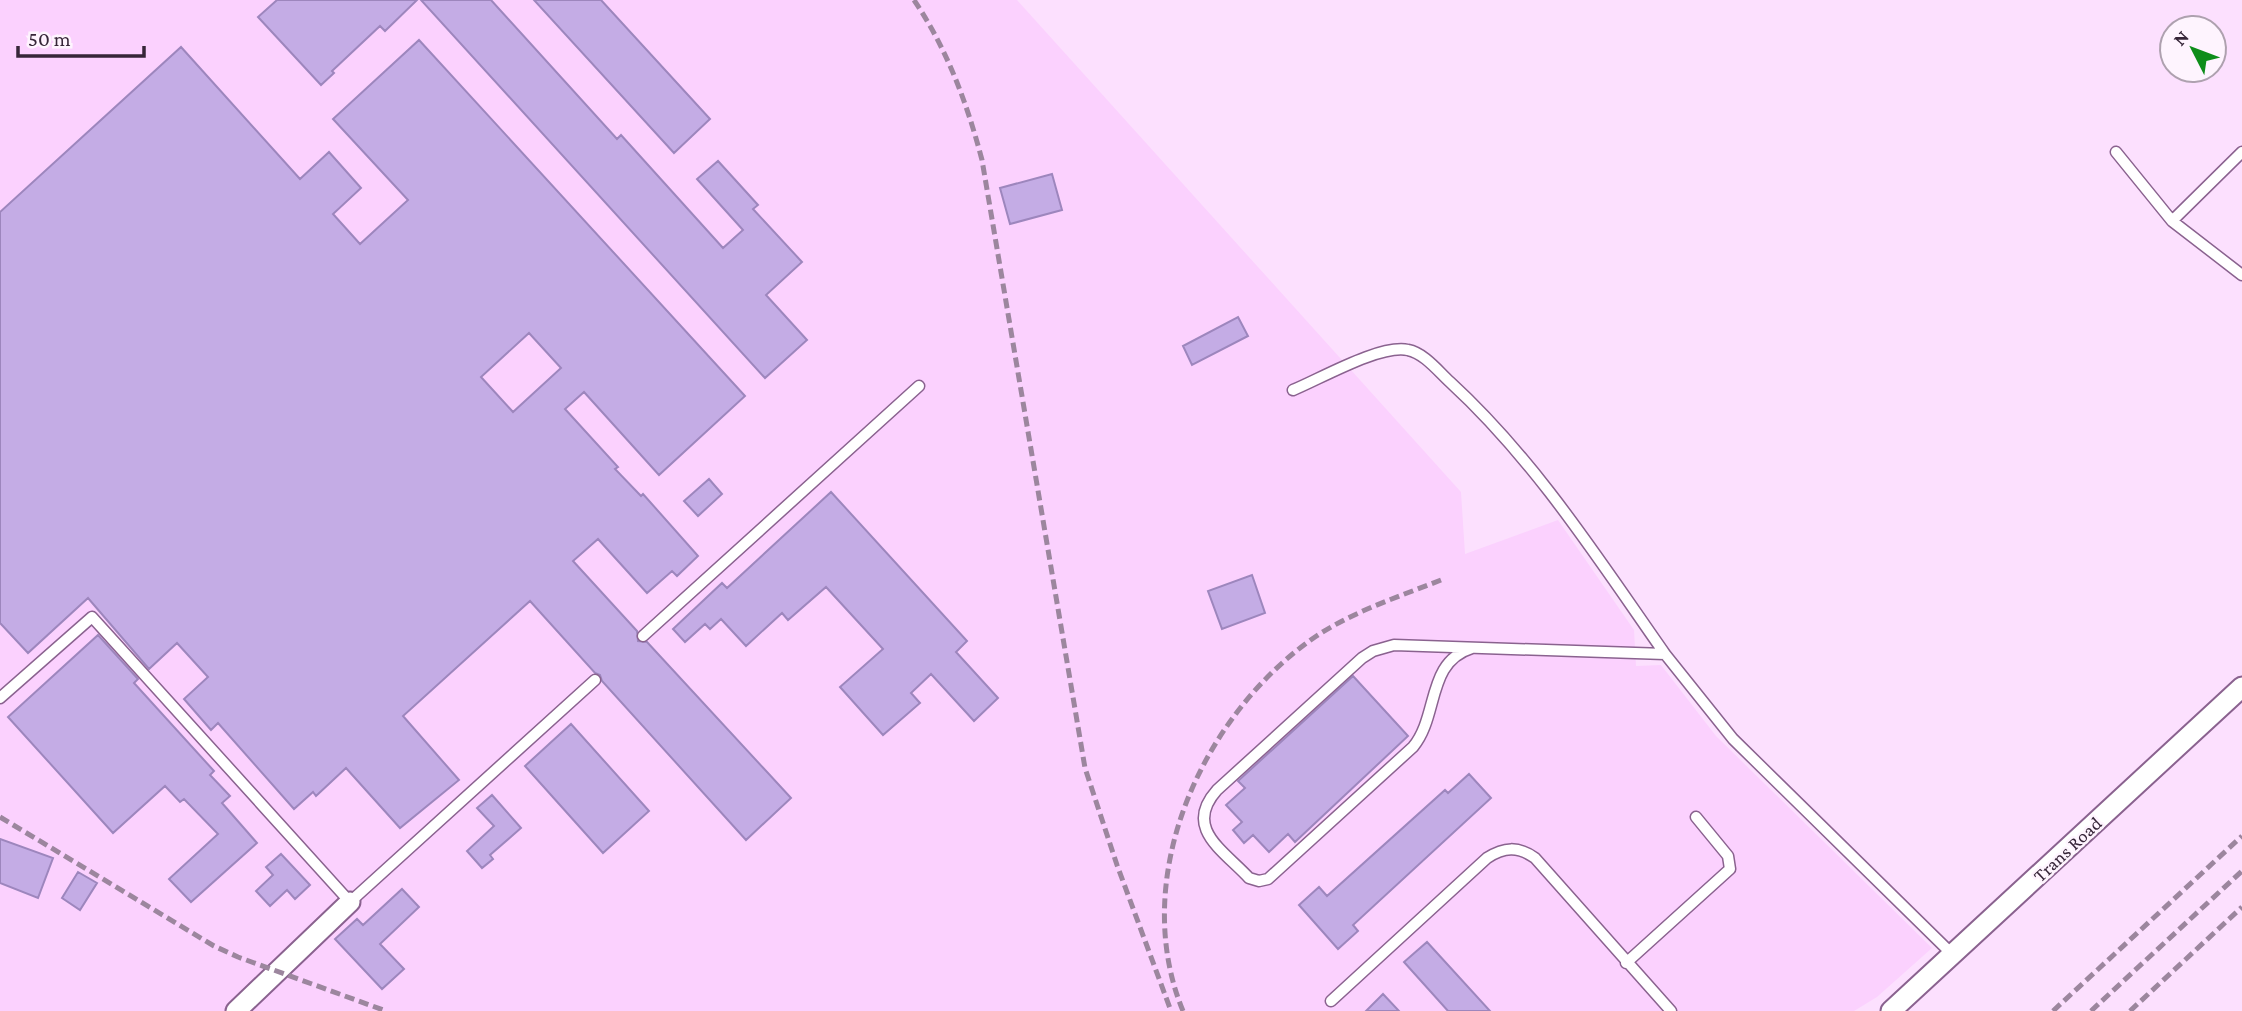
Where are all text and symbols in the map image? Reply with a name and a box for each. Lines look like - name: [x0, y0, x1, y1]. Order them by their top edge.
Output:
- scale bar: [18, 14, 144, 58]
- north arrow: [2158, 14, 2228, 84]
- text: N: [2169, 26, 2193, 50]
- text: 50 m: [28, 27, 71, 51]
- street label: Trans Road: [2029, 813, 2106, 886]

